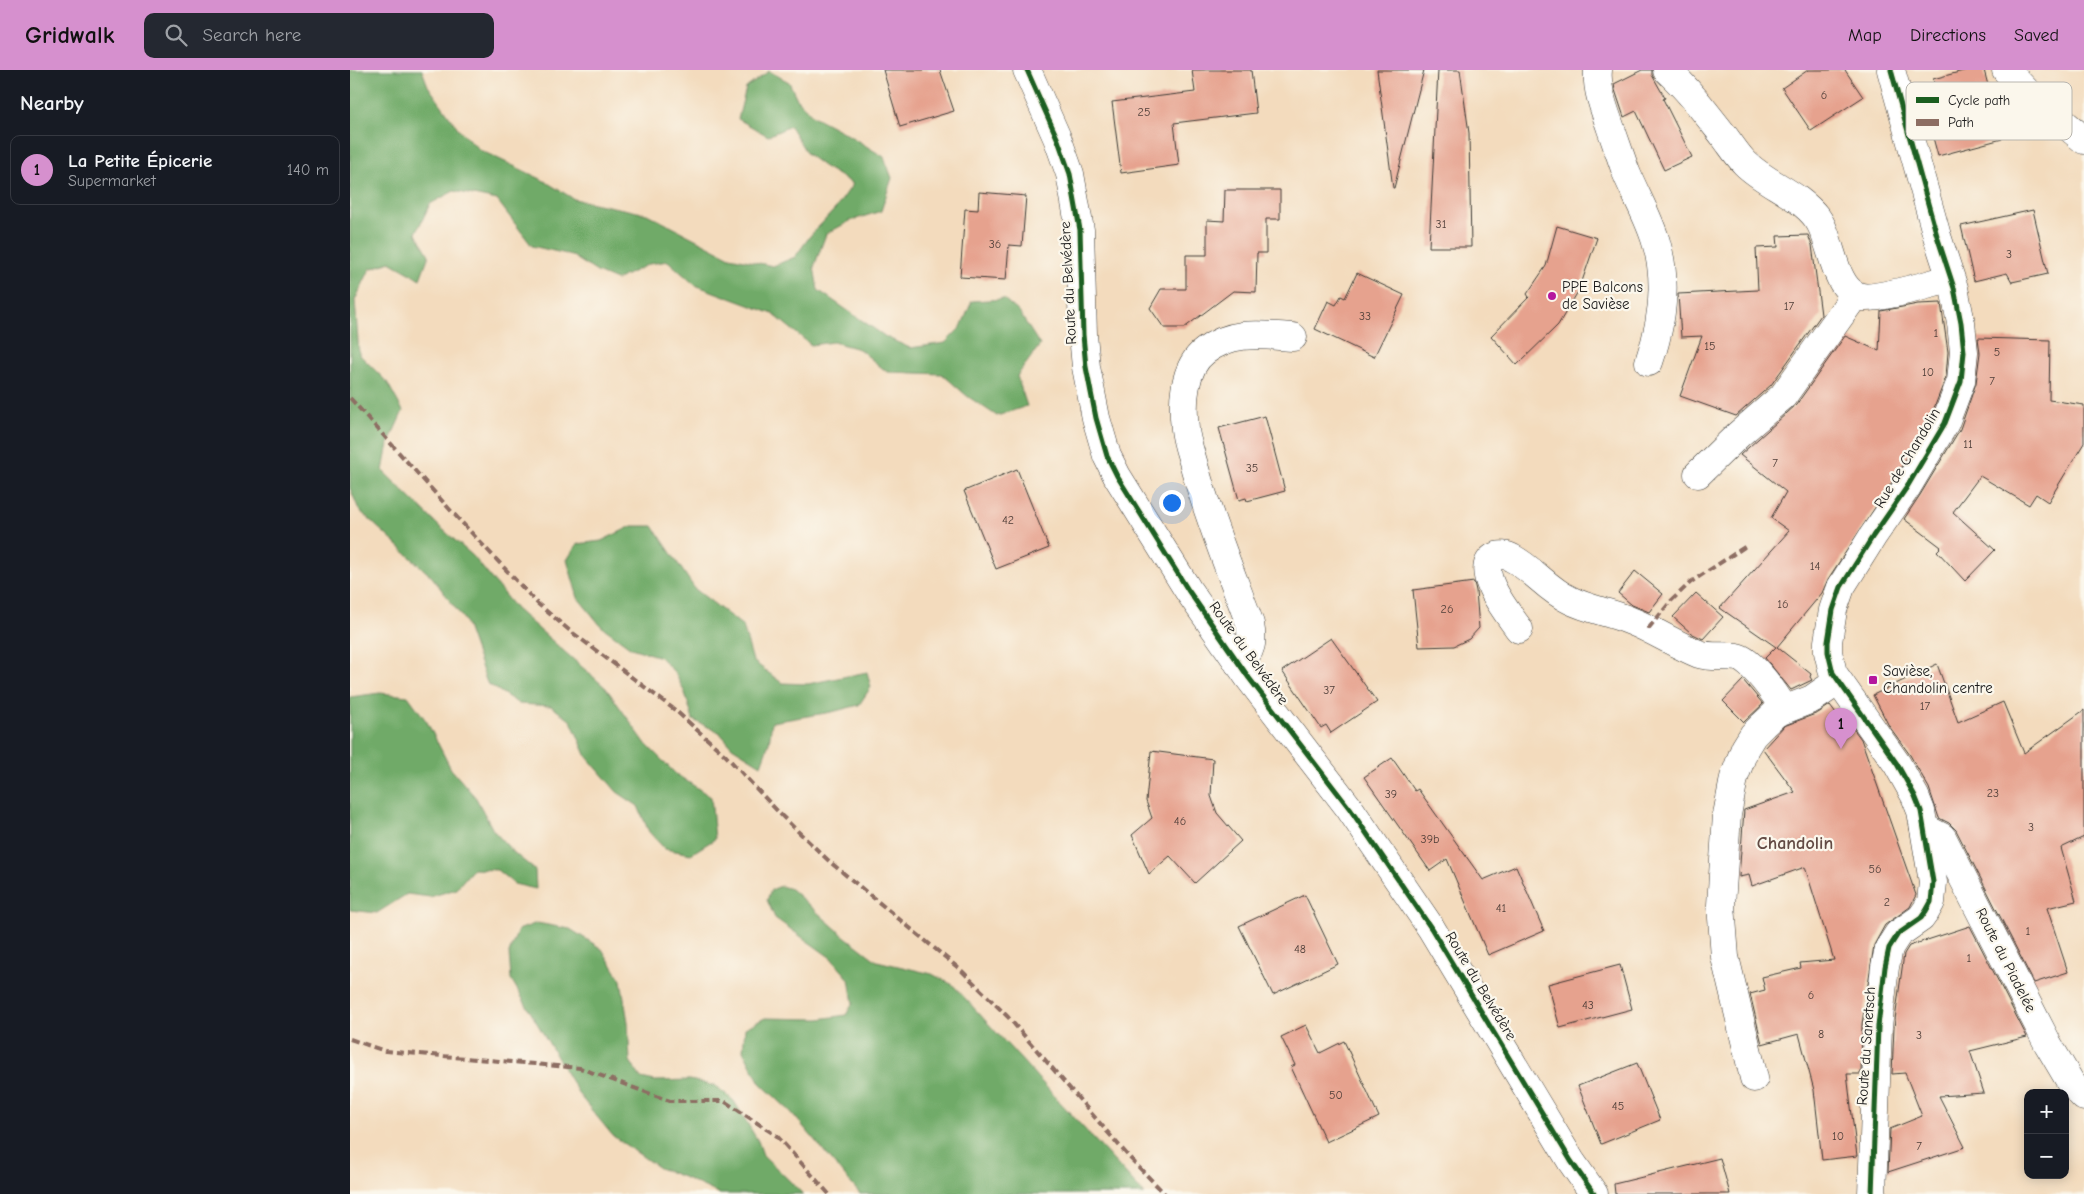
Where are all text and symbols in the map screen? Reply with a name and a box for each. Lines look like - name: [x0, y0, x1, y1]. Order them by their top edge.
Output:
- search box: [144, 13, 494, 58]
- text: Gridwalk: [25, 21, 114, 49]
- icon: search: [162, 21, 190, 49]
- text: Search here: [202, 24, 301, 46]
- text: Map: [1848, 25, 1882, 46]
- text: Directions: [1910, 25, 1986, 46]
- text: Saved: [2014, 25, 2059, 46]
- legend: [1906, 82, 2072, 140]
- house number: 6: [1821, 88, 1827, 102]
- text: Nearby: [20, 91, 84, 115]
- text: Cycle path: [1948, 92, 2010, 109]
- house number: 25: [1138, 105, 1150, 119]
- text: Path: [1948, 114, 1974, 131]
- text: La Petite Épicerie: [68, 150, 212, 172]
- text: 1: [34, 161, 40, 179]
- text: 140 m: [287, 161, 329, 179]
- text: Supermarket: [68, 172, 156, 190]
- house number: 31: [1436, 217, 1447, 231]
- street label: Route du Belvédère: [1056, 220, 1080, 345]
- house number: 36: [989, 237, 1001, 251]
- house number: 3: [2006, 247, 2012, 261]
- place label: PPE Balcons de Savièse: [1562, 278, 1643, 313]
- marker: PPE Balcons de Savièse: [1546, 290, 1558, 302]
- house number: 17: [1784, 299, 1795, 313]
- house number: 33: [1359, 309, 1371, 323]
- house number: 1: [1934, 326, 1939, 340]
- house number: 15: [1704, 339, 1716, 353]
- house number: 5: [1994, 345, 2000, 359]
- house number: 10: [1922, 365, 1934, 379]
- house number: 7: [1989, 374, 1995, 388]
- street label: Rue de Chandolin: [1870, 405, 1944, 511]
- house number: 11: [1963, 437, 1973, 451]
- house number: 7: [1772, 456, 1778, 470]
- house number: 35: [1246, 461, 1258, 475]
- your location: [1159, 490, 1185, 516]
- house number: 42: [1002, 513, 1014, 527]
- house number: 14: [1810, 559, 1820, 573]
- house number: 16: [1777, 597, 1789, 611]
- street label: Route du Belvédère: [1205, 598, 1293, 709]
- house number: 26: [1441, 602, 1453, 616]
- place label: Savièse, Chandolin centre: [1883, 662, 1993, 697]
- marker: Savièse, Chandolin centre: [1867, 674, 1879, 686]
- house number: 37: [1323, 683, 1335, 697]
- house number: 17: [1920, 699, 1931, 713]
- pin: 1: [1825, 708, 1857, 749]
- house number: 23: [1987, 786, 1999, 800]
- house number: 39: [1385, 787, 1397, 801]
- house number: 46: [1174, 814, 1186, 828]
- house number: 3: [2028, 820, 2034, 834]
- house number: 39b: [1421, 832, 1439, 846]
- district label: Chandolin: [1757, 833, 1833, 854]
- house number: 56: [1868, 862, 1882, 876]
- house number: 2: [1884, 895, 1890, 909]
- house number: 41: [1496, 901, 1507, 915]
- street label: Route du Piadelée: [1972, 905, 2040, 1016]
- house number: 1: [2026, 924, 2031, 938]
- street label: Route du Belvédère: [1441, 928, 1521, 1044]
- house number: 48: [1294, 942, 1306, 956]
- house number: 1: [1967, 951, 1972, 965]
- street label: Route du Sanetsch: [1853, 986, 1879, 1106]
- house number: 6: [1808, 988, 1814, 1002]
- house number: 43: [1582, 998, 1594, 1012]
- house number: 8: [1818, 1027, 1824, 1041]
- house number: 3: [1916, 1028, 1922, 1042]
- house number: 50: [1329, 1088, 1343, 1102]
- map controls: [2024, 1089, 2069, 1179]
- button: +: [2024, 1089, 2069, 1134]
- house number: 45: [1612, 1099, 1624, 1113]
- house number: 10: [1832, 1129, 1844, 1143]
- button: −: [2024, 1134, 2069, 1179]
- house number: 7: [1916, 1139, 1922, 1153]

